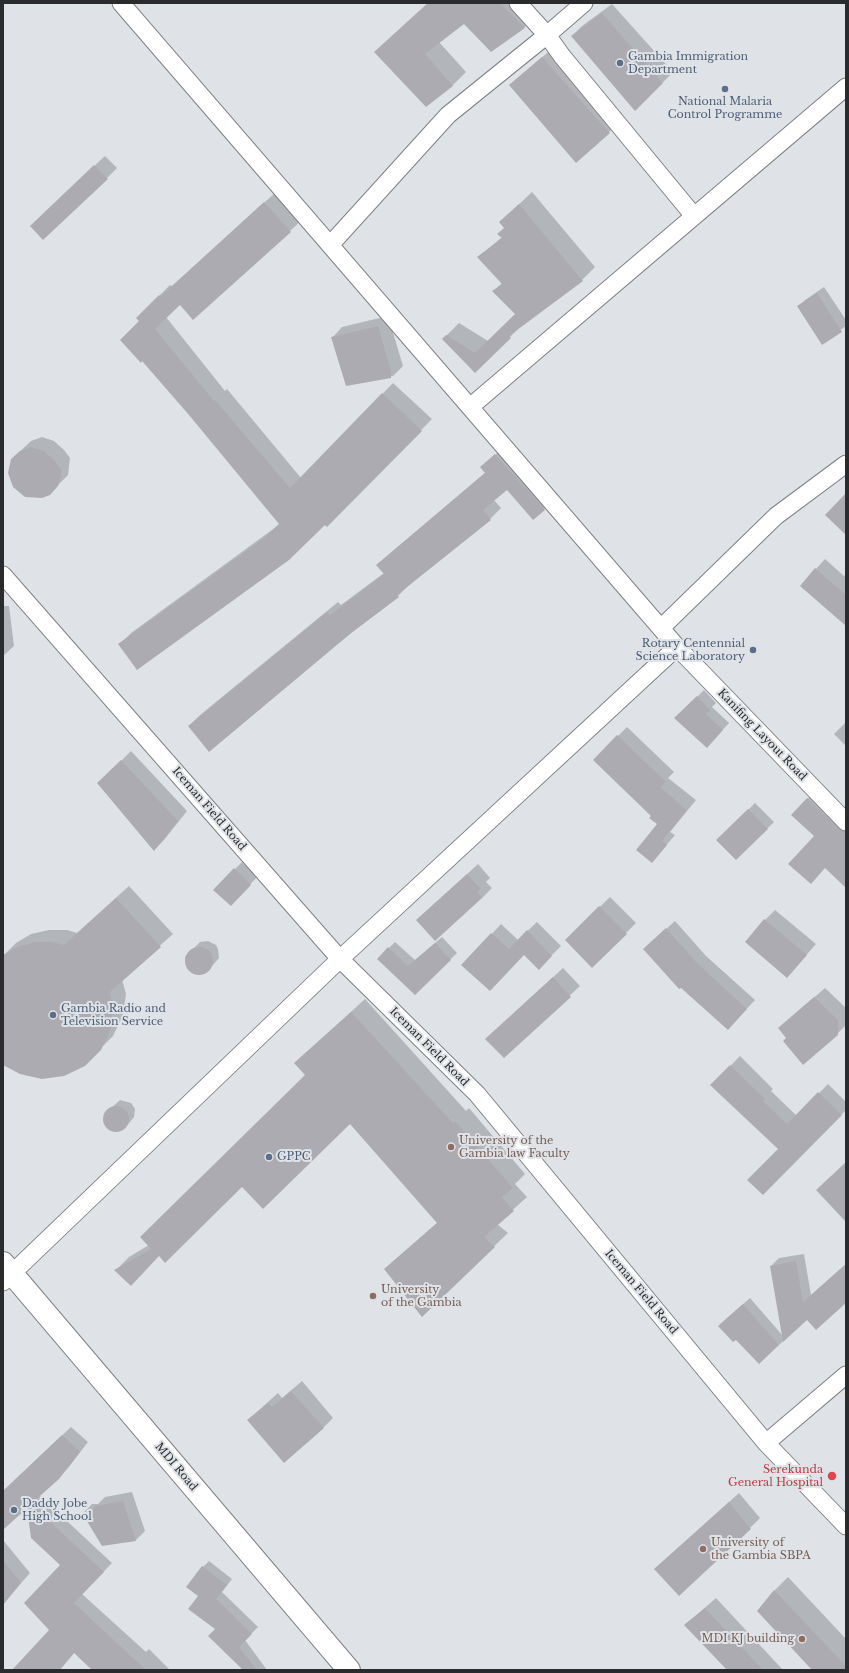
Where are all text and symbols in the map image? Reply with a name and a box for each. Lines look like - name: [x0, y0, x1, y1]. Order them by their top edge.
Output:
- place label: Gambia Immigration Department: [628, 50, 748, 76]
- marker: Gambia Immigration Department: [615, 58, 625, 68]
- marker: National Malaria Control Programme: [720, 84, 730, 94]
- place label: National Malaria Control Programme: [668, 95, 782, 121]
- place label: Rotary Centennial Science Laboratory: [636, 637, 745, 663]
- marker: Rotary Centennial Science Laboratory: [748, 645, 758, 655]
- street label: Kanifing Layout Road: [715, 686, 809, 784]
- street label: Iceman Field Road: [169, 765, 249, 853]
- place label: Gambia Radio and Television Service: [61, 1002, 166, 1028]
- street label: Iceman Field Road: [387, 1005, 471, 1089]
- marker: Gambia Radio and Television Service: [48, 1010, 58, 1020]
- place label: University of the Gambia law Faculty: [459, 1134, 570, 1160]
- marker: University of the Gambia law Faculty: [446, 1142, 456, 1152]
- place label: GPPC: [277, 1150, 311, 1164]
- marker: GPPC: [264, 1152, 274, 1162]
- street label: Iceman Field Road: [602, 1247, 680, 1337]
- place label: University of the Gambia: [381, 1283, 462, 1309]
- marker: University of the Gambia: [368, 1291, 378, 1301]
- street label: MDI Road: [152, 1440, 200, 1494]
- place label: Serekunda General Hospital: [728, 1463, 823, 1489]
- marker: Serekunda General Hospital: [826, 1470, 838, 1482]
- place label: Daddy Jobe High School: [22, 1497, 92, 1523]
- marker: Daddy Jobe High School: [9, 1505, 19, 1515]
- place label: University of the Gambia SBPA: [711, 1536, 811, 1562]
- marker: University of the Gambia SBPA: [698, 1544, 708, 1554]
- place label: MDI KJ building: [701, 1632, 794, 1646]
- marker: MDI KJ building: [797, 1634, 807, 1644]

